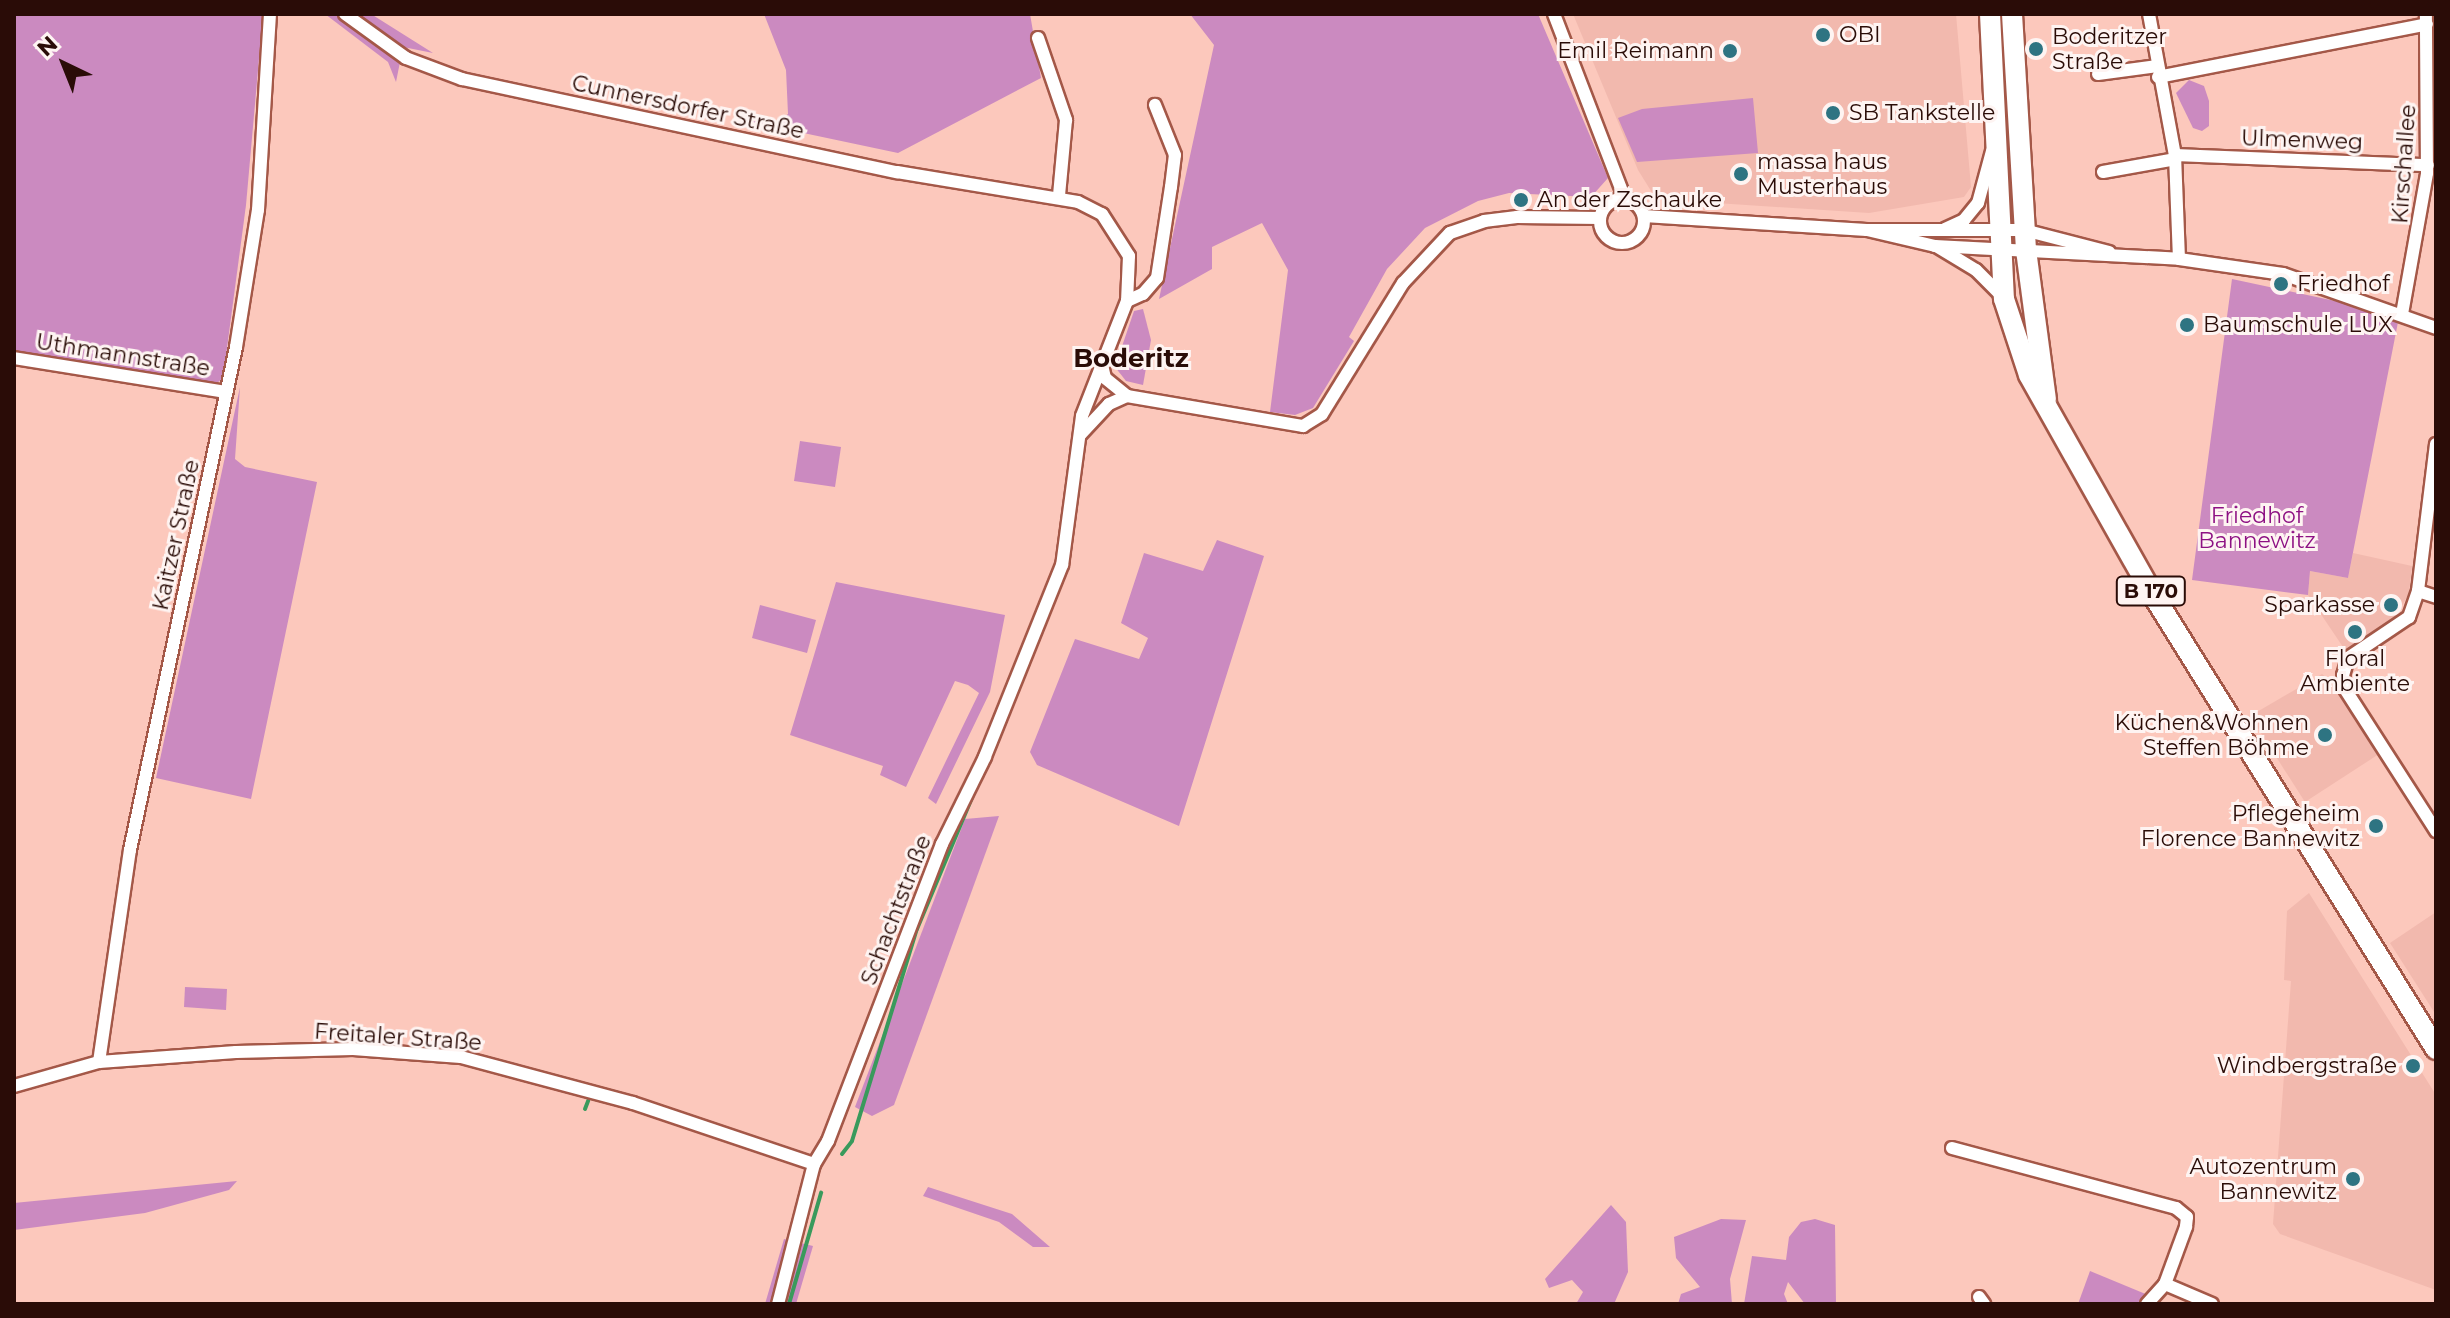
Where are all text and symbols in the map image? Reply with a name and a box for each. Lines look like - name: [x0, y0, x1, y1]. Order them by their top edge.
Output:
- place label: OBI: [1839, 22, 1881, 48]
- place label: Boderitzer Straße: [2052, 23, 2167, 74]
- north arrow: [24, 24, 104, 104]
- marker: OBI: [1814, 26, 1832, 44]
- text: N: [32, 30, 63, 62]
- place label: Emil Reimann: [1557, 38, 1714, 64]
- marker: Boderitzer Straße: [2027, 40, 2045, 58]
- marker: Emil Reimann: [1721, 42, 1739, 60]
- street label: Cunnersdorfer Straße: [570, 69, 806, 145]
- place label: SB Tankstelle: [1849, 100, 1995, 126]
- street label: Kirschallee: [2387, 103, 2421, 225]
- marker: SB Tankstelle: [1824, 104, 1842, 122]
- street label: Ulmenweg: [2241, 125, 2363, 155]
- place label: massa haus Musterhaus: [1757, 148, 1887, 200]
- marker: massa haus Musterhaus: [1732, 165, 1750, 183]
- place label: An der Zschauke: [1537, 187, 1722, 213]
- marker: An der Zschauke: [1512, 191, 1530, 209]
- place label: Friedhof: [2297, 271, 2390, 297]
- marker: Friedhof: [2272, 275, 2290, 293]
- place label: Baumschule LUX: [2203, 312, 2393, 338]
- marker: Baumschule LUX: [2178, 316, 2196, 334]
- street label: Uthmannstraße: [34, 328, 212, 382]
- district label: Boderitz: [1073, 343, 1189, 375]
- street label: Kaitzer Straße: [147, 457, 205, 613]
- park label: Friedhof Bannewitz: [2198, 502, 2316, 554]
- road number: B 170: [2115, 575, 2187, 607]
- place label: Sparkasse: [2264, 592, 2375, 618]
- marker: Sparkasse: [2382, 596, 2400, 614]
- marker: Floral Ambiente: [2346, 623, 2364, 641]
- place label: Floral Ambiente: [2300, 645, 2410, 696]
- place label: Küchen&Wohnen Steffen Böhme: [2115, 709, 2309, 760]
- marker: Küchen&Wohnen Steffen Böhme: [2316, 726, 2334, 744]
- place label: Pflegeheim Florence Bannewitz: [2141, 800, 2360, 852]
- marker: Pflegeheim Florence Bannewitz: [2367, 817, 2385, 835]
- street label: Schachtstraße: [855, 831, 937, 989]
- street label: Freitaler Straße: [313, 1018, 483, 1056]
- place label: Windbergstraße: [2217, 1053, 2397, 1079]
- marker: Windbergstraße: [2404, 1057, 2422, 1075]
- place label: Autozentrum Bannewitz: [2189, 1153, 2337, 1204]
- marker: Autozentrum Bannewitz: [2344, 1170, 2362, 1188]

